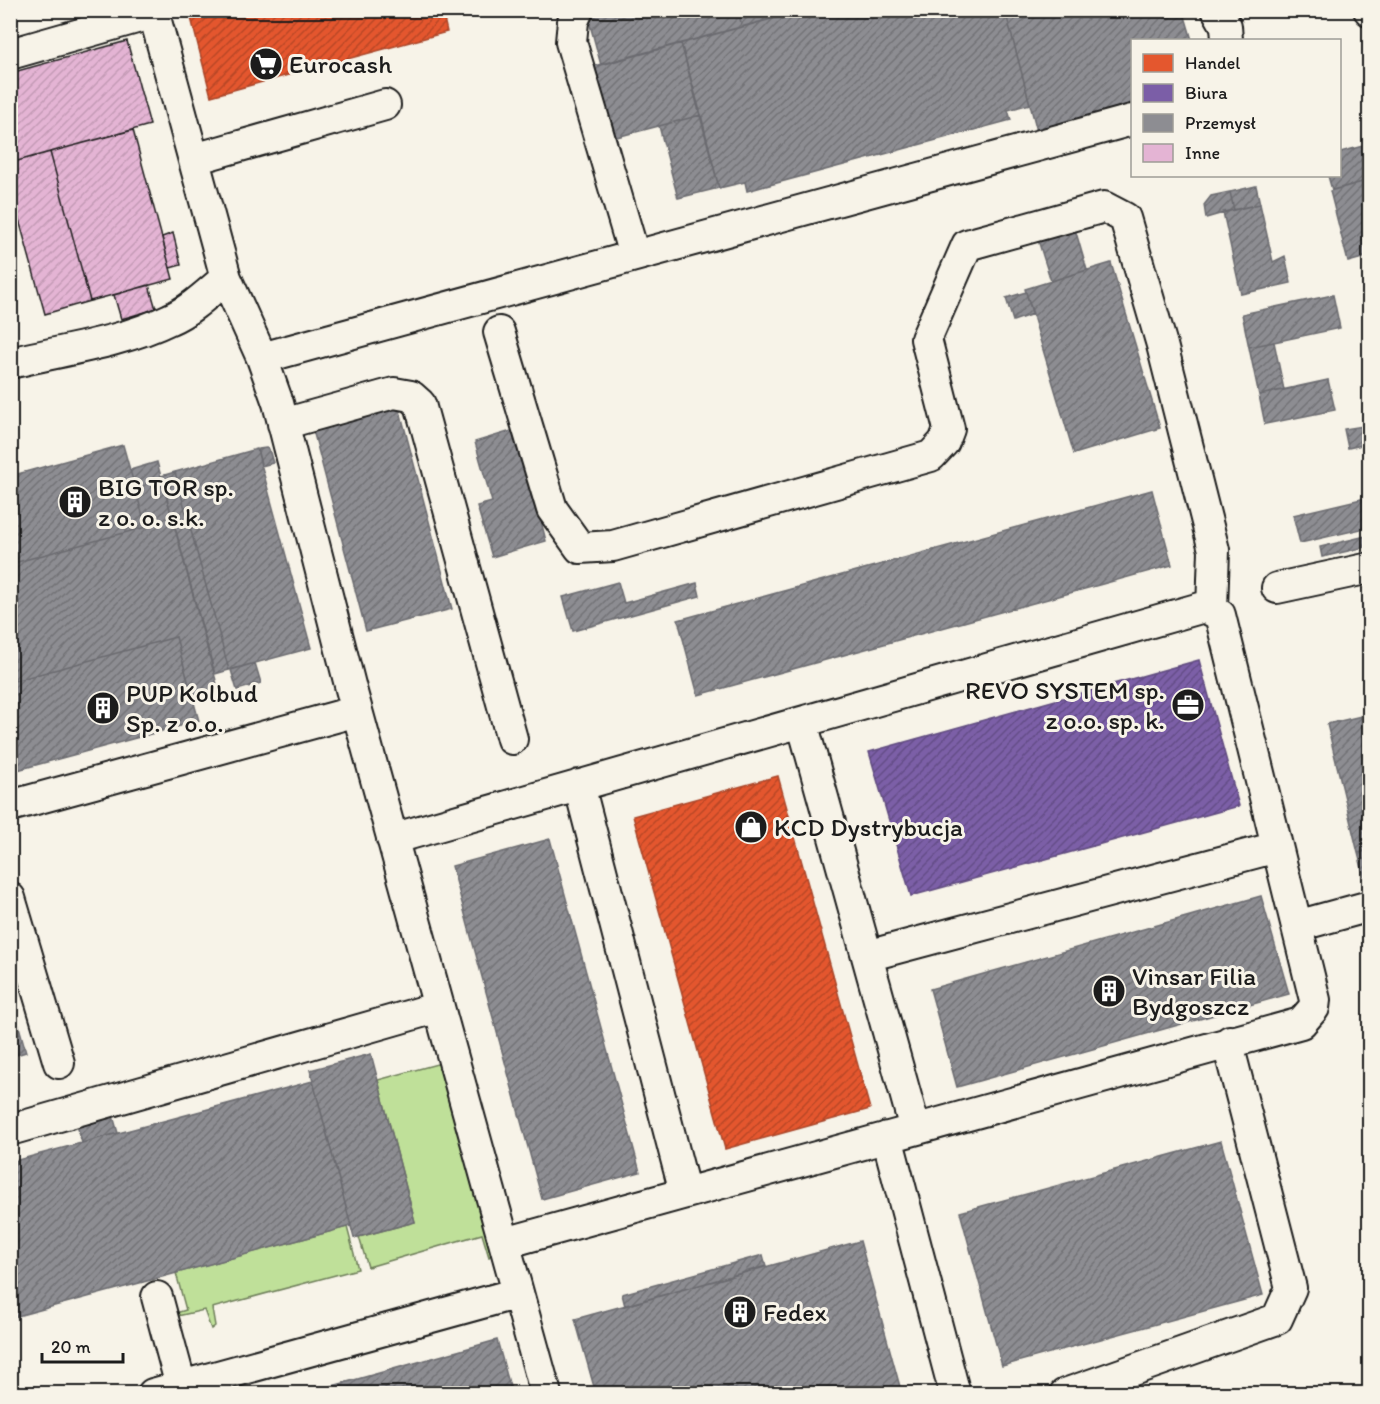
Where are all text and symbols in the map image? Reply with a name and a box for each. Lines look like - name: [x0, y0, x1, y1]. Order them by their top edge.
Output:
- legend: [1131, 39, 1341, 177]
- supermarket icon: Eurocash: [248, 46, 284, 82]
- place label: Eurocash: [289, 48, 392, 80]
- text: Handel: [1185, 52, 1240, 74]
- text: Biura: [1185, 82, 1228, 104]
- text: Przemysł: [1185, 112, 1256, 134]
- text: Inne: [1185, 142, 1220, 164]
- place label: BIG TOR sp. z o. o. s.k.: [98, 471, 234, 533]
- building icon: BIG TOR sp. z o. o. s.k.: [57, 484, 93, 520]
- place label: REVO SYSTEM sp. z o.o. sp. k.: [965, 674, 1165, 736]
- place label: PUP Kolbud Sp. z o.o.: [126, 677, 258, 739]
- office icon: REVO SYSTEM sp. z o.o. sp. k.: [1170, 687, 1206, 723]
- building icon: PUP Kolbud Sp. z o.o.: [85, 690, 121, 726]
- shop icon: KCD Dystrybucja: [733, 809, 769, 845]
- place label: KCD Dystrybucja: [774, 811, 963, 843]
- place label: Vinsar Filia Bydgoszcz: [1132, 960, 1256, 1022]
- building icon: Vinsar Filia Bydgoszcz: [1091, 973, 1127, 1009]
- building icon: Fedex: [722, 1294, 758, 1330]
- place label: Fedex: [763, 1296, 827, 1328]
- scale bar: [42, 1326, 123, 1364]
- text: 20 m: [51, 1336, 91, 1358]

